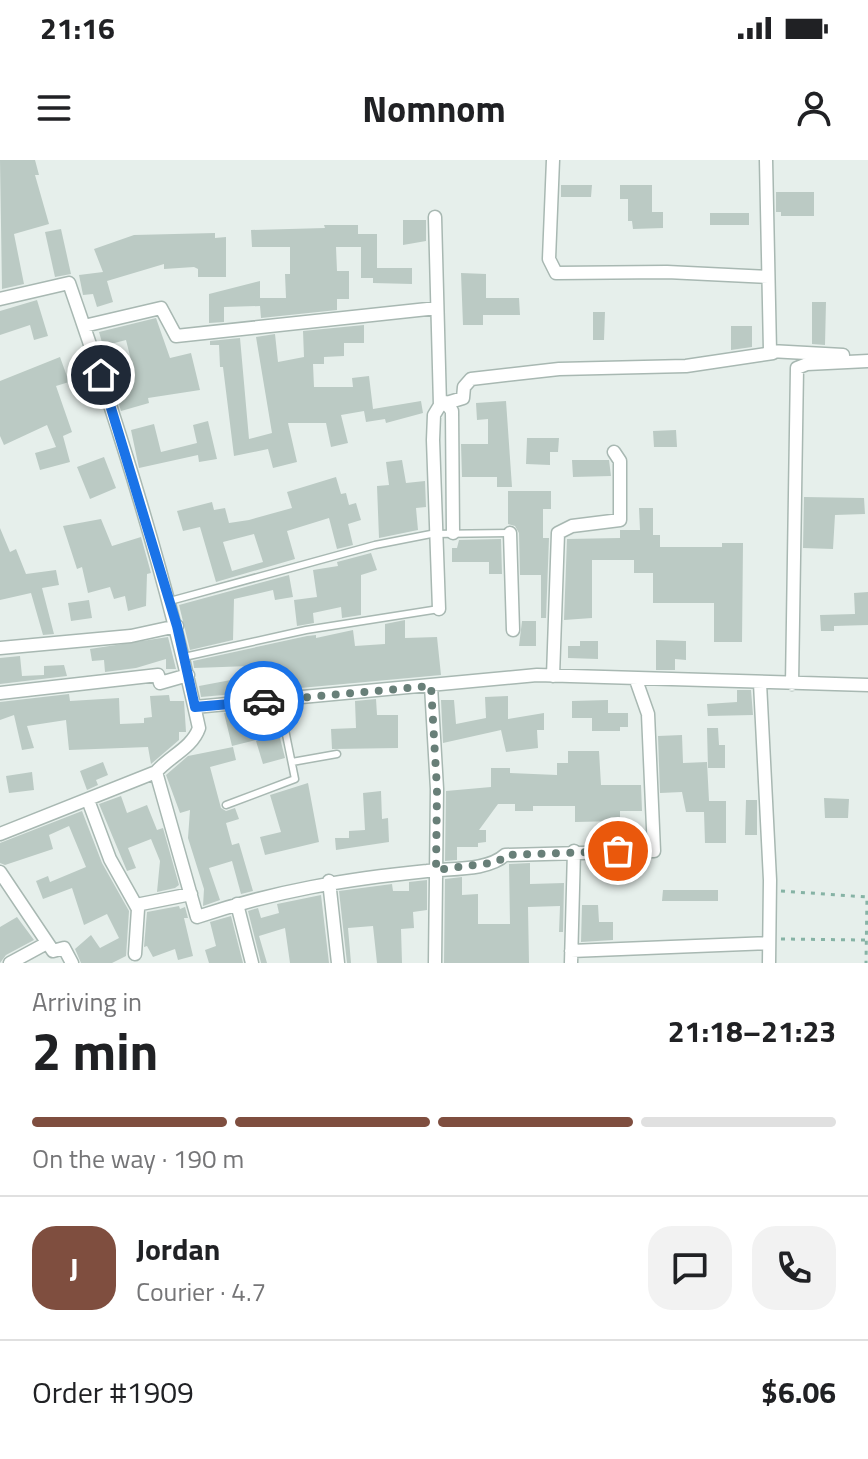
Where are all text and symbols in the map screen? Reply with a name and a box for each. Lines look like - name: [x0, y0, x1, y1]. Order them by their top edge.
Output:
- text: 21:16: [40, 5, 115, 51]
- text: Nomnom: [362, 81, 506, 136]
- icon: menu: [32, 86, 76, 130]
- icon: person: [792, 86, 836, 130]
- pin: [67, 341, 135, 409]
- icon: home: [79, 353, 123, 397]
- courier: [224, 661, 304, 741]
- icon: car: [242, 679, 286, 723]
- pin: [584, 817, 652, 885]
- icon: bag: [596, 829, 640, 873]
- text: Arriving in: [32, 982, 142, 1021]
- text: 21:18–21:23: [668, 1008, 836, 1054]
- text: 2 min: [32, 1011, 158, 1090]
- text: On the way · 190 m: [32, 1139, 244, 1178]
- text: Jordan: [136, 1226, 220, 1272]
- button: chat: [648, 1226, 732, 1310]
- button: phone: [752, 1226, 836, 1310]
- text: J: [69, 1245, 79, 1291]
- text: Courier · 4.7: [136, 1272, 266, 1311]
- text: Order #1909: [32, 1369, 194, 1415]
- text: $6.06: [761, 1369, 836, 1415]

